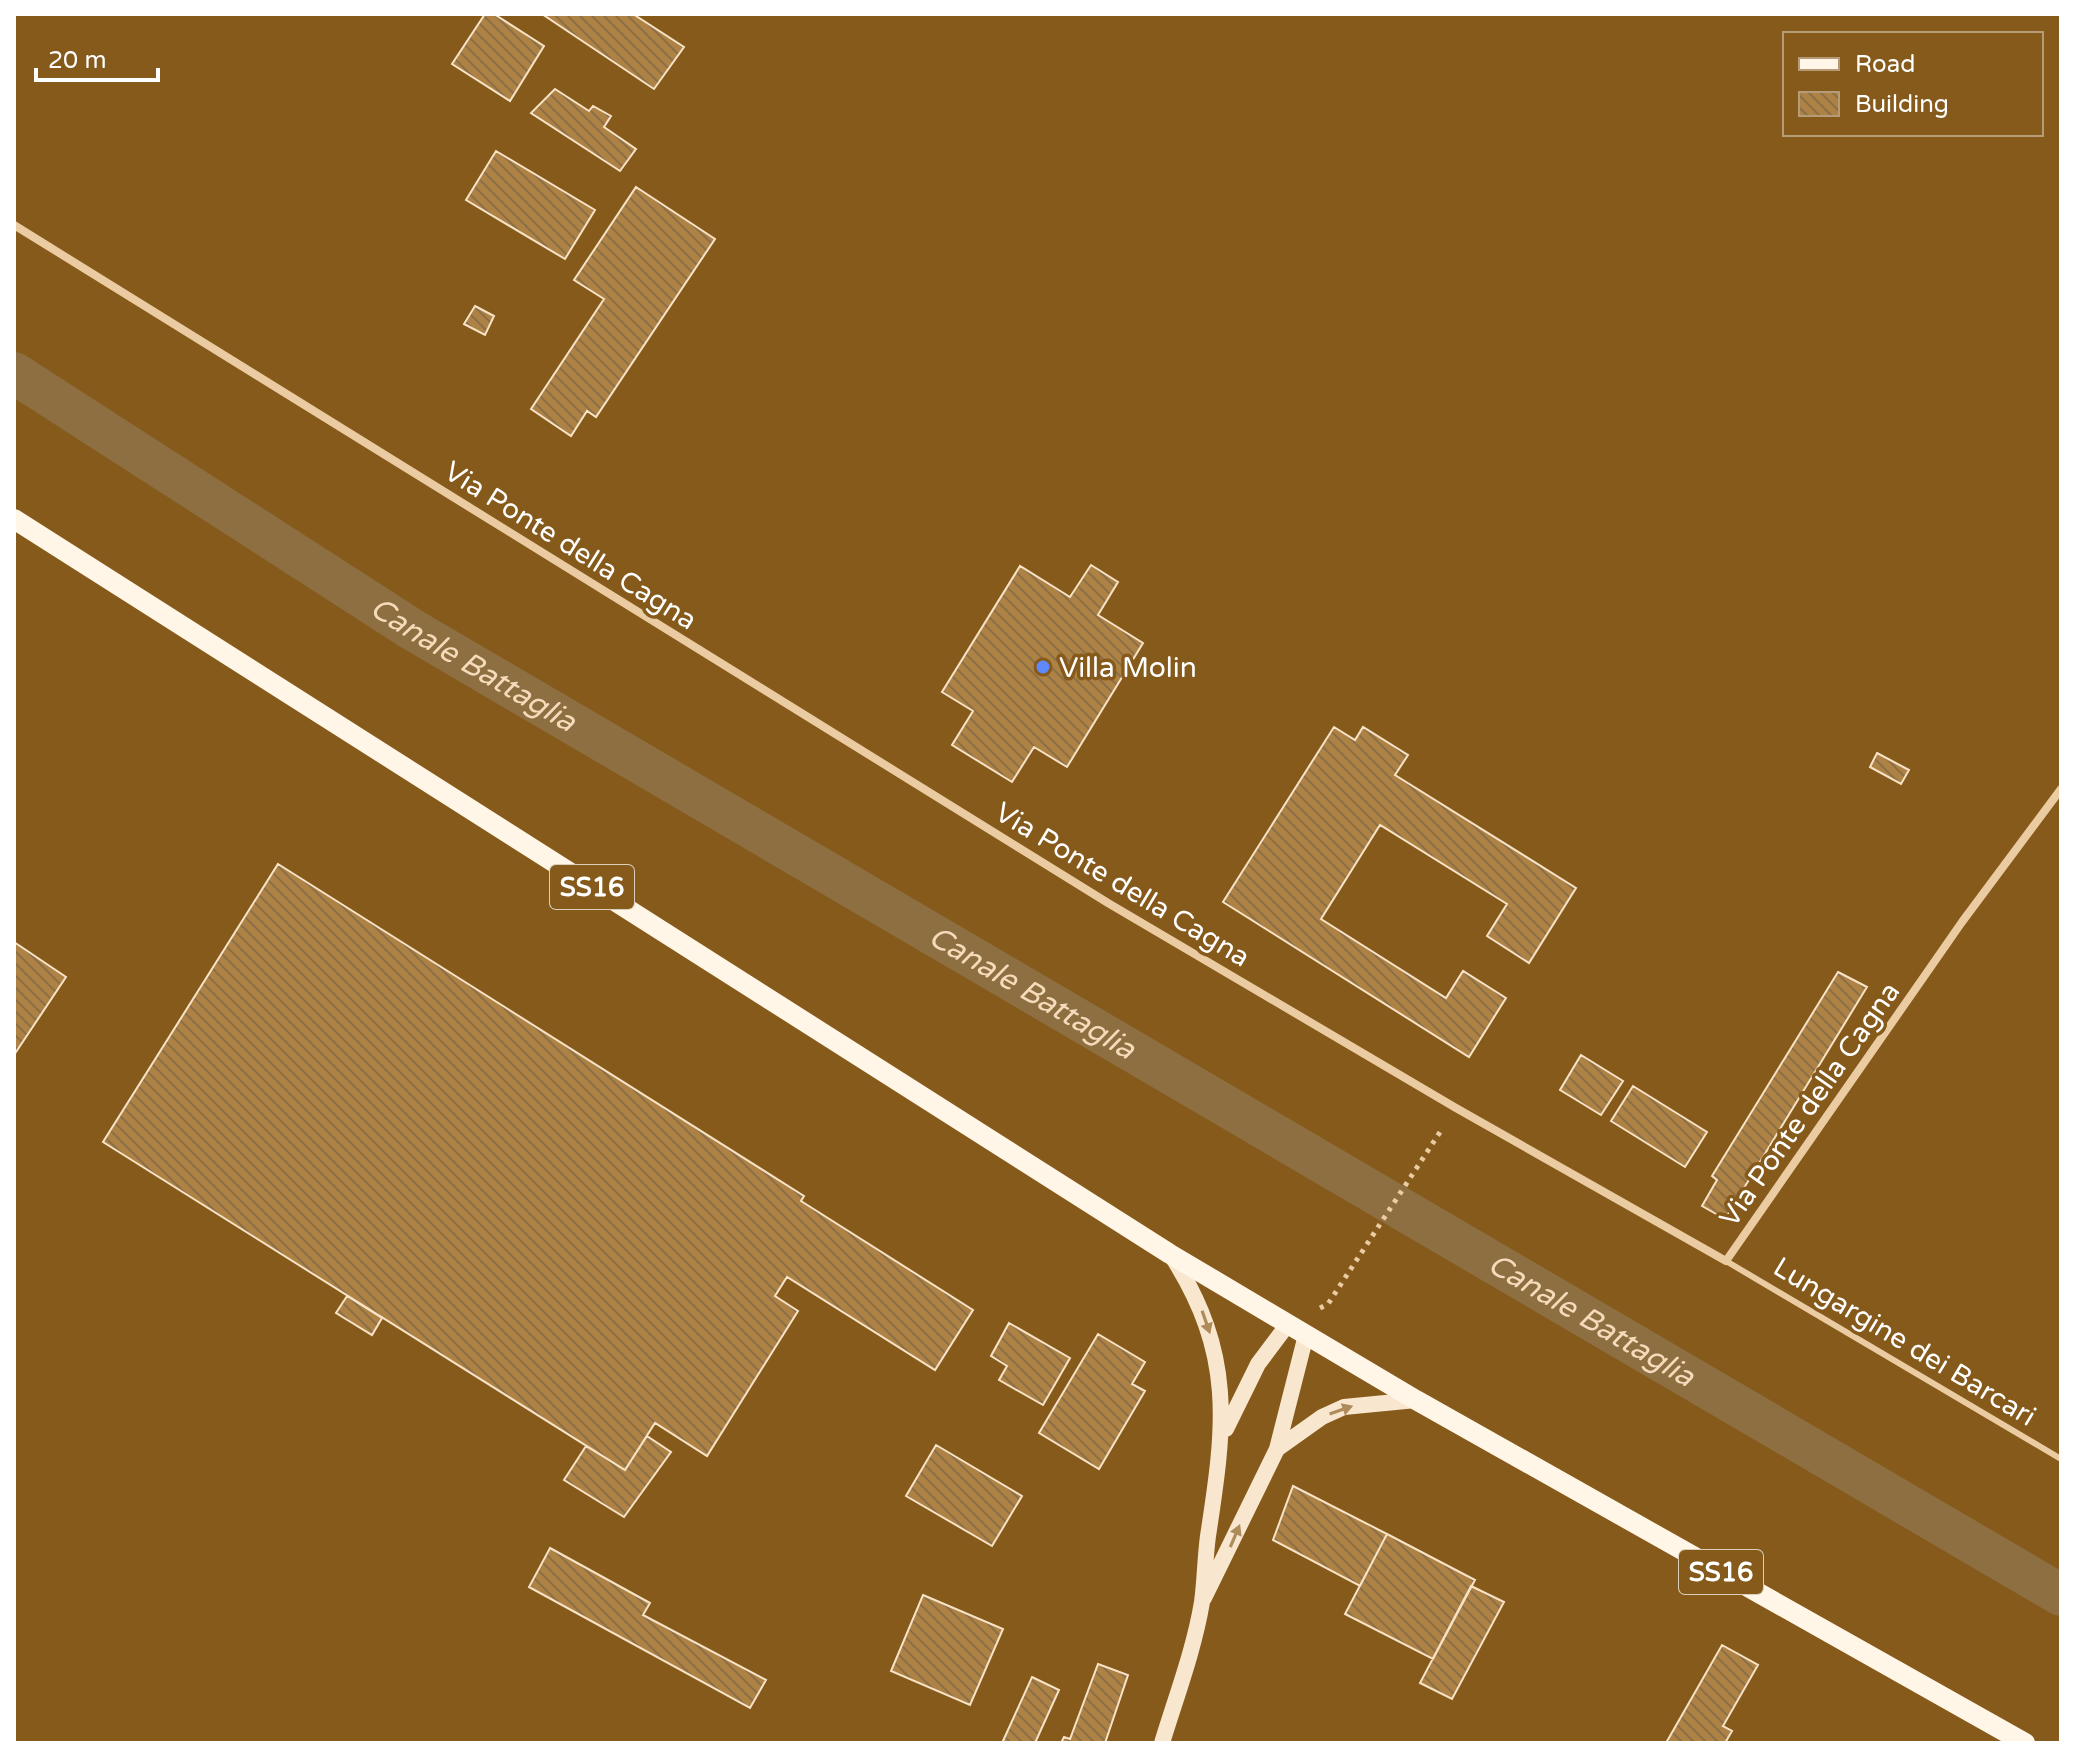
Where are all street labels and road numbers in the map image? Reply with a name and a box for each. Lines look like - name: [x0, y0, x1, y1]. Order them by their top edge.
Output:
- street label: Via Ponte della Cagna: [438, 454, 703, 637]
- street label: Via Ponte della Cagna: [989, 795, 1256, 974]
- road number: SS16: [550, 865, 634, 909]
- street label: Via Ponte della Cagna: [1712, 976, 1907, 1234]
- street label: Lungargine dei Barcari: [1767, 1250, 2042, 1434]
- road number: SS16: [1679, 1550, 1763, 1594]

